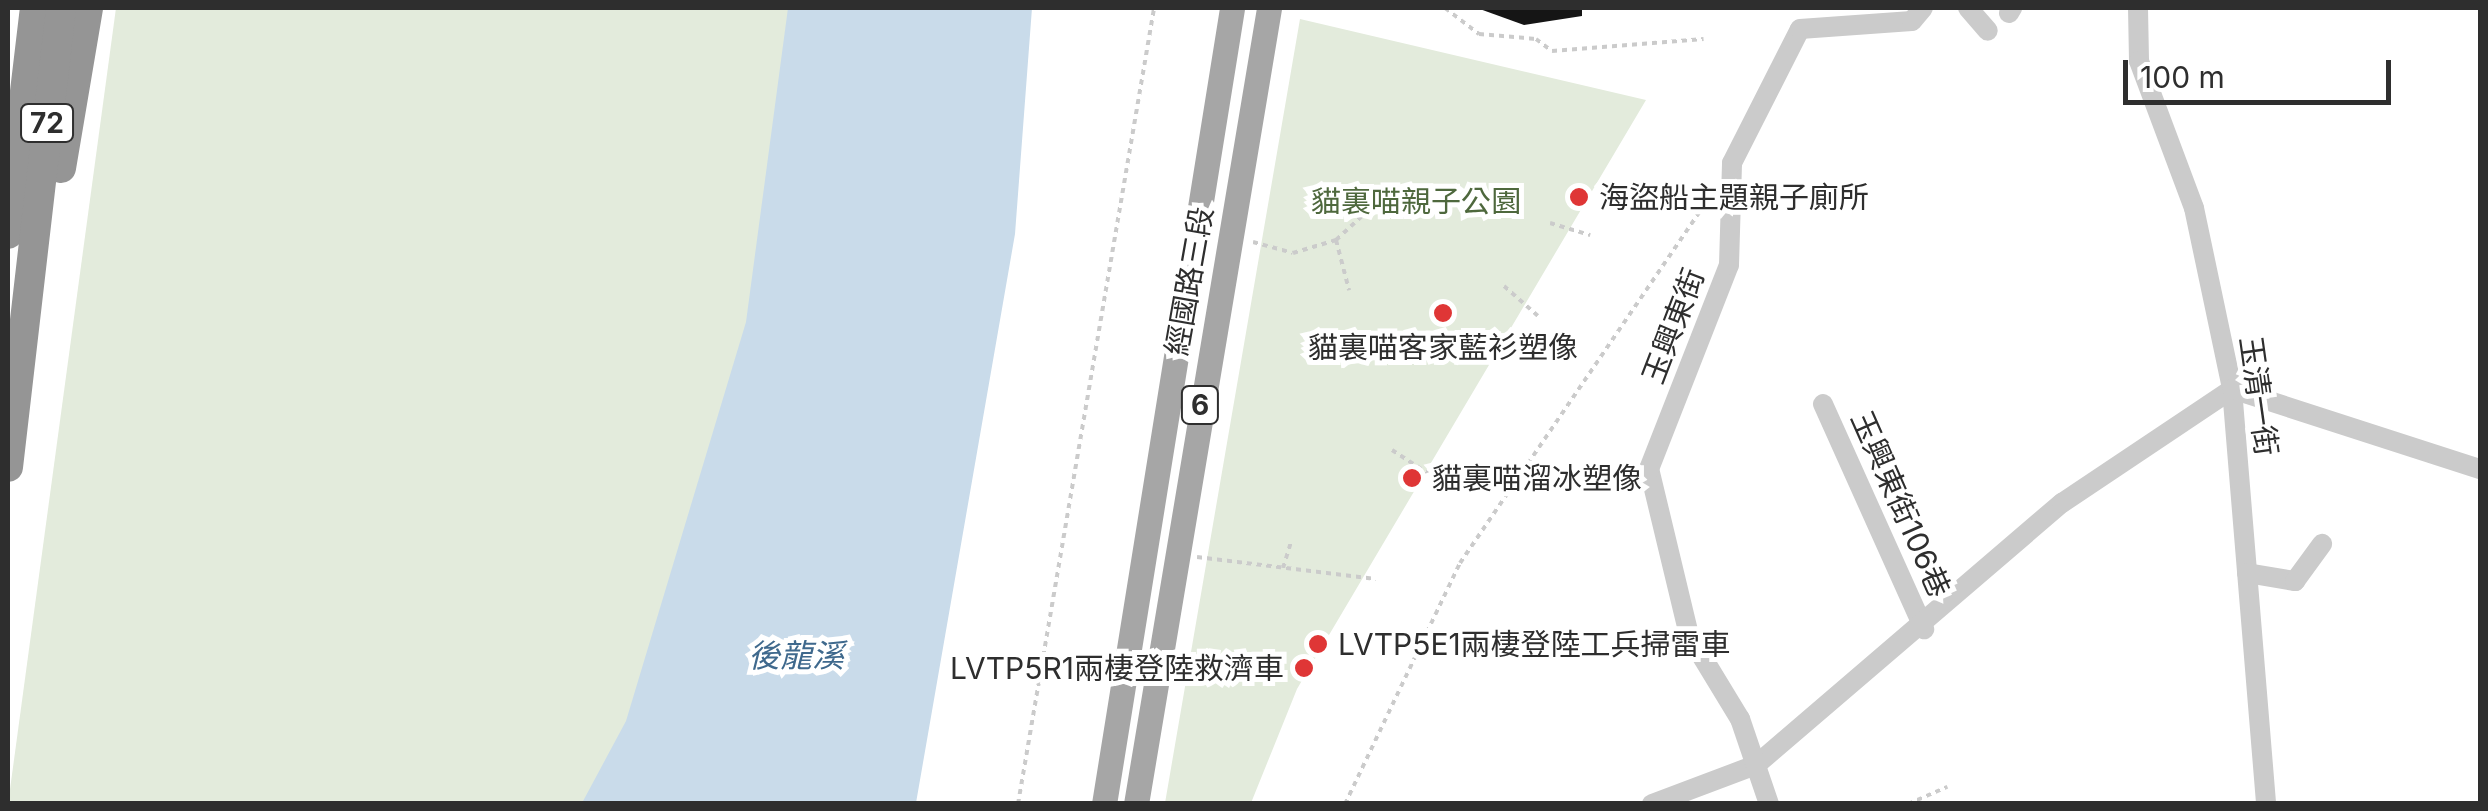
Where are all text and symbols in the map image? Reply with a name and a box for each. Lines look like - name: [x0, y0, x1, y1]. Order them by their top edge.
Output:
- scale bar: [2128, 40, 2396, 102]
- text: 100 m: [2140, 59, 2225, 95]
- road number: 72: [20, 100, 74, 146]
- place label: 海盜船主題親子廁所: [1599, 179, 1869, 215]
- park label: 貓裏喵親子公園: [1311, 183, 1521, 219]
- marker: 海盜船主題親子廁所: [1568, 186, 1590, 208]
- street label: 經國路三段: [1158, 204, 1220, 358]
- street label: 玉興東街: [1635, 264, 1711, 388]
- marker: 貓裏喵客家藍衫塑像: [1432, 302, 1454, 324]
- place label: 貓裏喵客家藍衫塑像: [1308, 329, 1578, 365]
- street label: 玉清一街: [2233, 334, 2285, 458]
- road number: 6: [1180, 382, 1220, 428]
- street label: 玉興東街106巷: [1844, 405, 1958, 603]
- place label: 貓裏喵溜冰塑像: [1432, 460, 1642, 496]
- marker: 貓裏喵溜冰塑像: [1401, 467, 1423, 489]
- place label: LVTP5E1兩棲登陸工兵掃雷車: [1338, 626, 1731, 662]
- marker: LVTP5E1兩棲登陸工兵掃雷車: [1307, 633, 1329, 655]
- water label: 後龍溪: [748, 637, 844, 675]
- place label: LVTP5R1兩棲登陸救濟車: [950, 650, 1284, 686]
- marker: LVTP5R1兩棲登陸救濟車: [1293, 657, 1315, 679]

